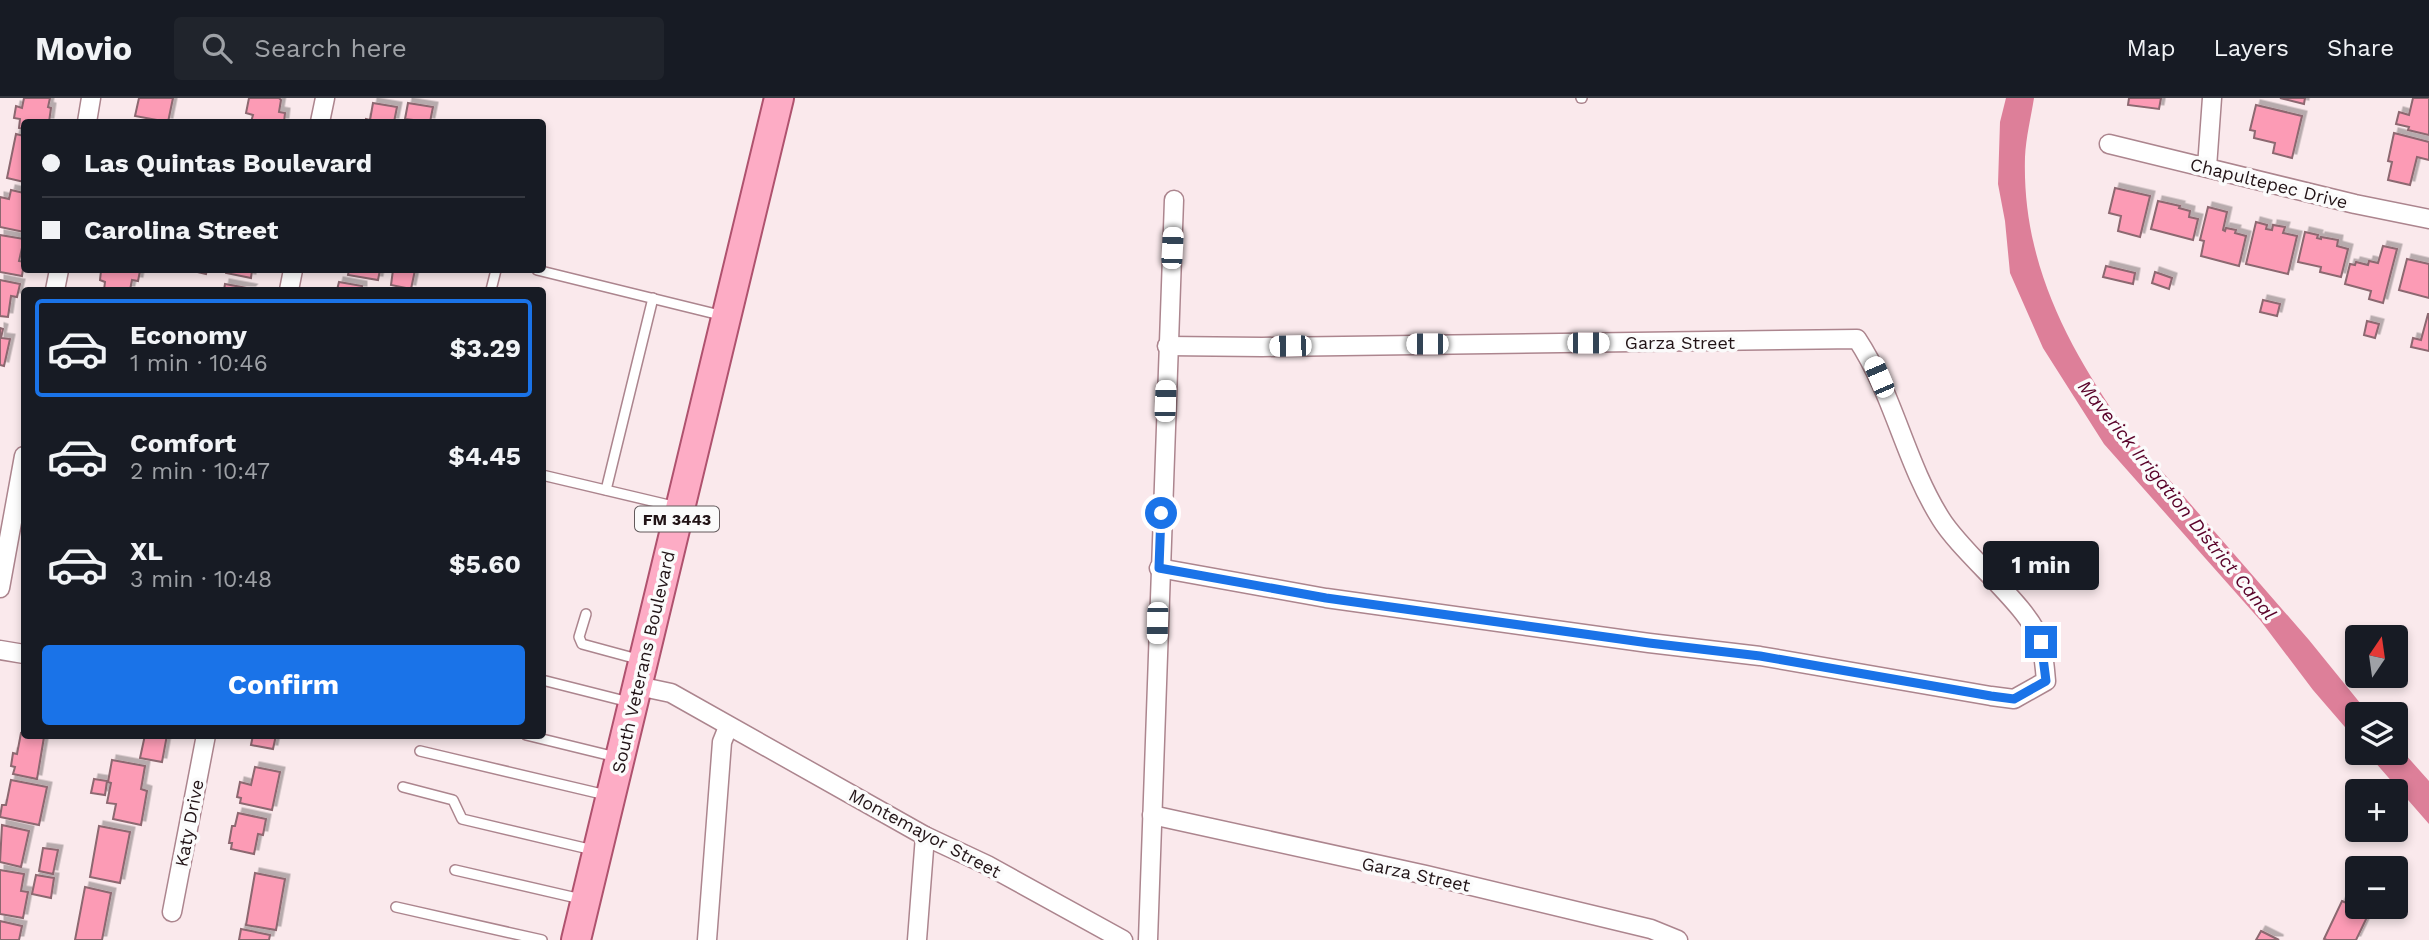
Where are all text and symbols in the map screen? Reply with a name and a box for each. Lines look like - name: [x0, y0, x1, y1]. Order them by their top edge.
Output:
- search box: [174, 17, 664, 80]
- text: Movio: [35, 29, 132, 68]
- icon: search: [198, 29, 236, 67]
- text: Search here: [254, 33, 407, 63]
- text: Map: [2127, 34, 2175, 62]
- text: Layers: [2213, 34, 2289, 62]
- text: Share: [2327, 34, 2394, 62]
- text: Las Quintas Boulevard: [84, 148, 372, 178]
- street label: Chapultepec Drive: [2188, 153, 2350, 213]
- text: Carolina Street: [84, 215, 278, 245]
- car: [1161, 226, 1184, 270]
- icon: car: [46, 317, 109, 380]
- text: Economy: [130, 320, 247, 350]
- street label: Garza Street: [1625, 332, 1736, 353]
- text: $3.29: [450, 333, 521, 363]
- car: [1568, 333, 1610, 354]
- car: [1407, 334, 1449, 355]
- car: [1269, 335, 1312, 357]
- text: 1 min · 10:46: [130, 350, 268, 377]
- car: [1862, 354, 1897, 400]
- water label: Maverick Irrigation District Canal: [2073, 375, 2281, 625]
- car: [1154, 380, 1177, 422]
- icon: car: [46, 425, 109, 488]
- text: Comfort: [130, 428, 236, 458]
- text: $4.45: [448, 441, 521, 471]
- text: 2 min · 10:47: [130, 458, 270, 485]
- route start: [1145, 497, 1177, 529]
- road number: FM 3443: [635, 506, 719, 532]
- icon: car: [46, 533, 109, 596]
- text: XL: [130, 536, 163, 566]
- callout: 1 min: [1983, 540, 2099, 589]
- text: $5.60: [449, 549, 521, 579]
- street label: South Veterans Boulevard: [607, 549, 679, 775]
- text: 1 min: [2011, 552, 2071, 579]
- text: 3 min · 10:48: [130, 566, 272, 593]
- car: [1147, 602, 1168, 644]
- north arrow: [2345, 625, 2408, 688]
- map controls: [2345, 625, 2408, 919]
- route end: [2025, 626, 2057, 658]
- button: Confirm: [42, 645, 525, 725]
- button: layers: [2345, 702, 2408, 765]
- street label: Katy Drive: [170, 777, 208, 869]
- button: +: [2345, 779, 2408, 842]
- street label: Montemayor Street: [845, 784, 1005, 882]
- street label: Garza Street: [1360, 852, 1473, 896]
- button: −: [2345, 856, 2408, 919]

